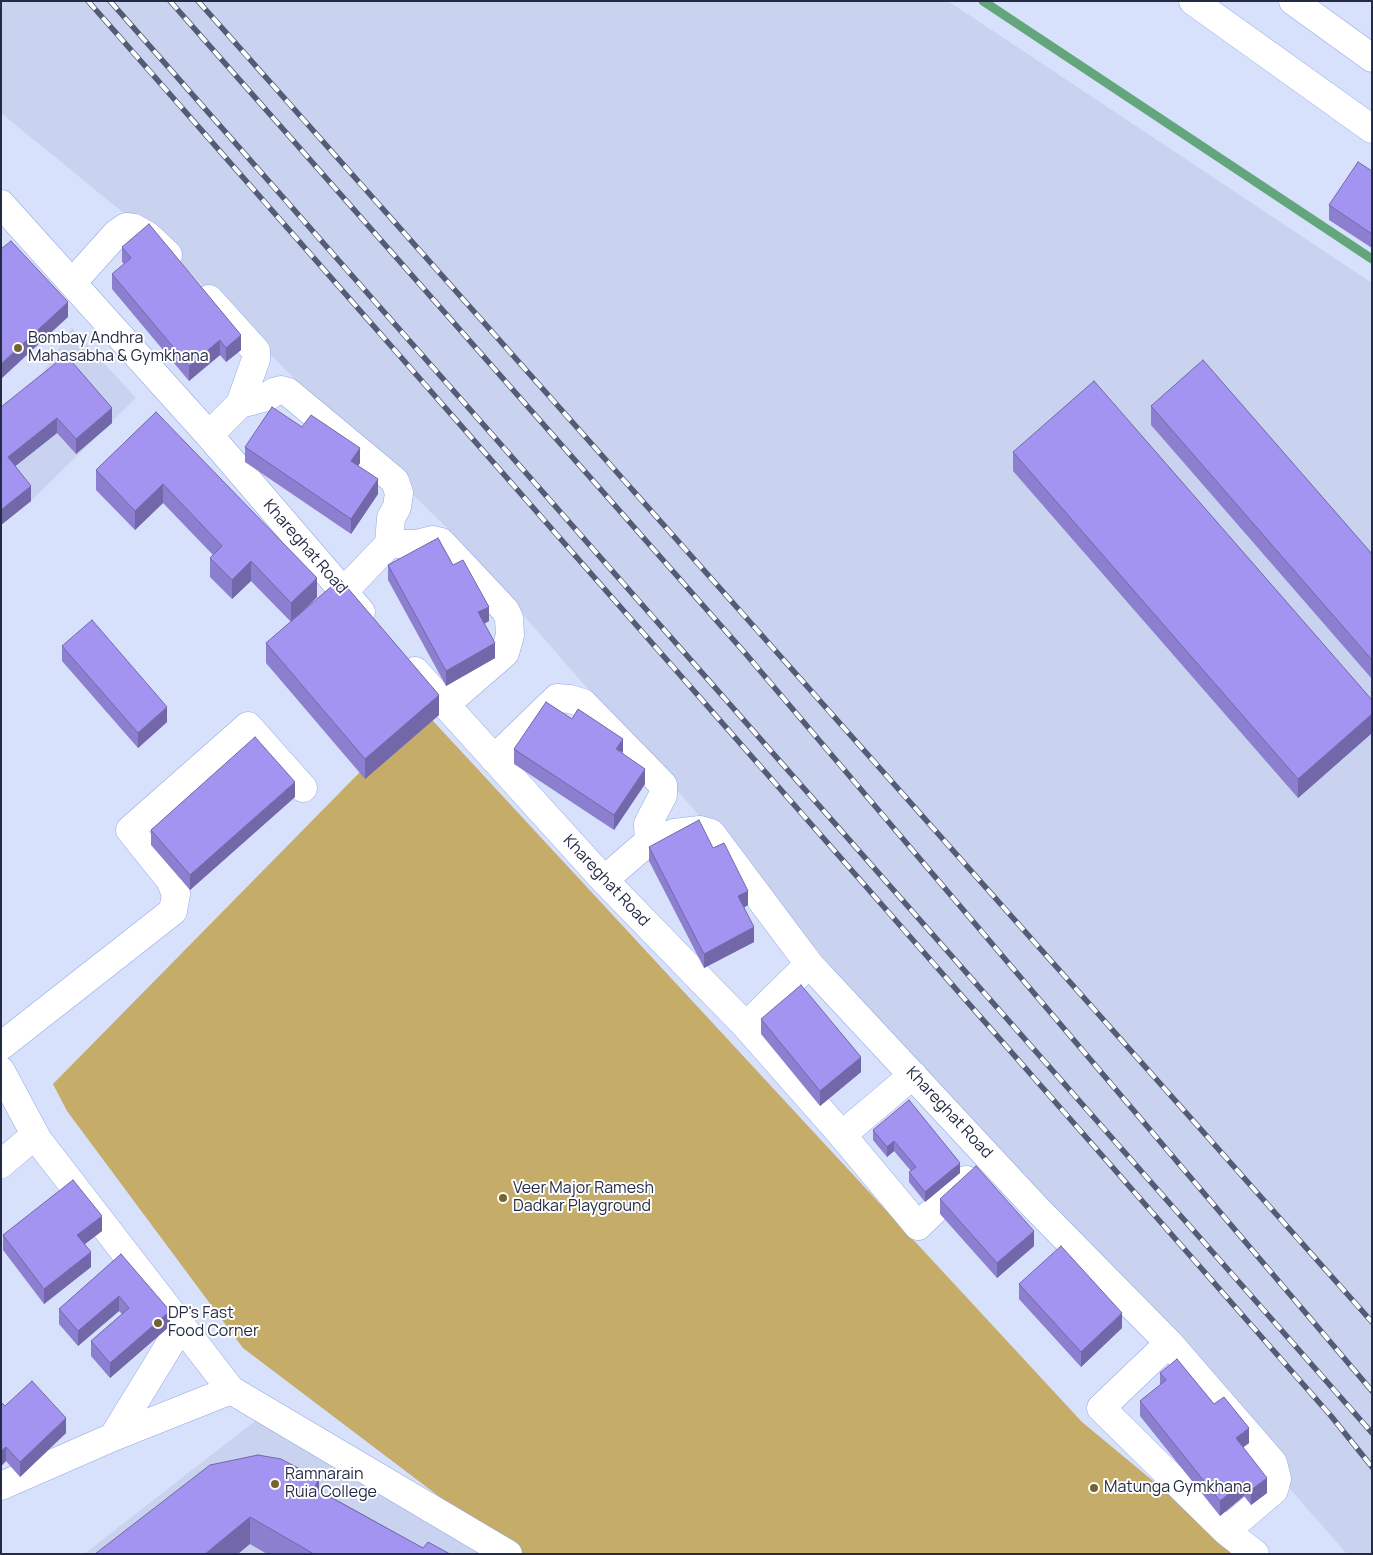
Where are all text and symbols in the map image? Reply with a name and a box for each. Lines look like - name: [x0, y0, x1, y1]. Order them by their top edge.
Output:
- place label: Bombay Andhra Mahasabha & Gymkhana: [28, 329, 209, 367]
- marker: Bombay Andhra Mahasabha & Gymkhana: [12, 342, 24, 354]
- street label: Khareghat Road: [259, 496, 351, 598]
- street label: Khareghat Road: [559, 831, 653, 931]
- street label: Khareghat Road: [902, 1063, 996, 1163]
- place label: Veer Major Ramesh Dadkar Playground: [513, 1179, 654, 1217]
- marker: Veer Major Ramesh Dadkar Playground: [497, 1192, 509, 1204]
- place label: DP's Fast Food Corner: [168, 1304, 259, 1342]
- marker: DP's Fast Food Corner: [152, 1317, 164, 1329]
- place label: Ramnarain Ruia College: [285, 1465, 377, 1503]
- marker: Ramnarain Ruia College: [269, 1478, 281, 1490]
- place label: Matunga Gymkhana: [1104, 1478, 1251, 1498]
- marker: Matunga Gymkhana: [1088, 1482, 1100, 1494]

